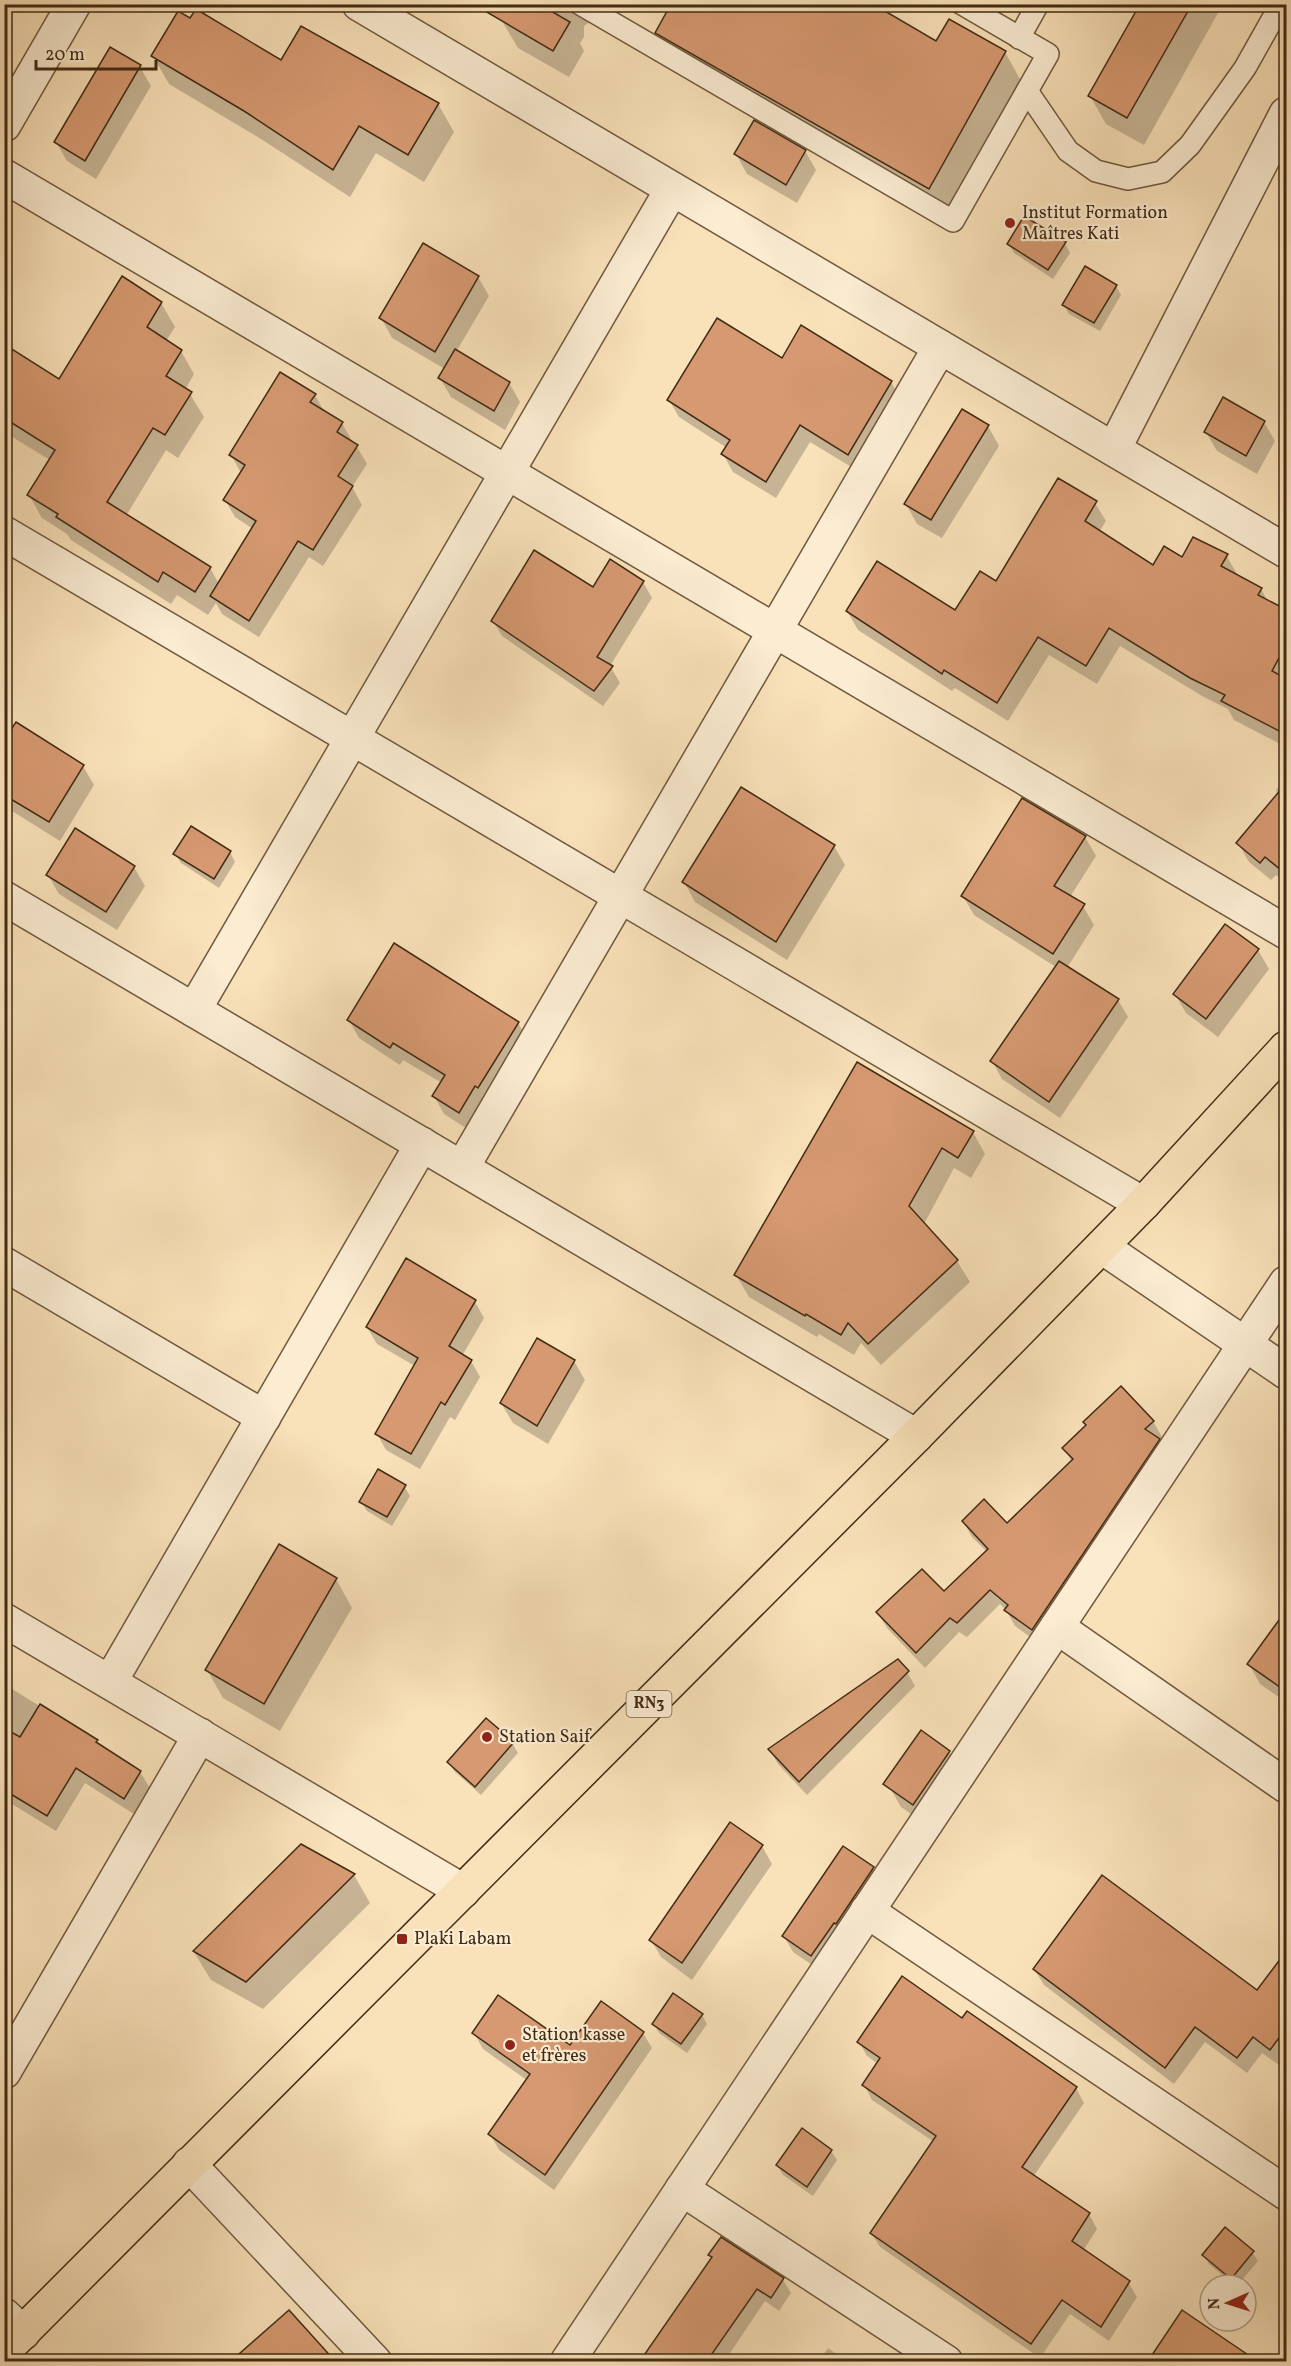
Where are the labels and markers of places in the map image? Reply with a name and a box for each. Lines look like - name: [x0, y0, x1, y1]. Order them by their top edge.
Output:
- place label: Institut Formation Maîtres Kati: [1022, 201, 1168, 247]
- marker: Institut Formation Maîtres Kati: [1003, 216, 1017, 230]
- place label: Station Saif: [499, 1725, 592, 1750]
- marker: Station Saif: [480, 1730, 494, 1744]
- place label: Plaki Labam: [414, 1927, 511, 1952]
- marker: Plaki Labam: [395, 1932, 409, 1946]
- place label: Station kasse et frères: [522, 2023, 625, 2069]
- marker: Station kasse et frères: [503, 2038, 517, 2052]

